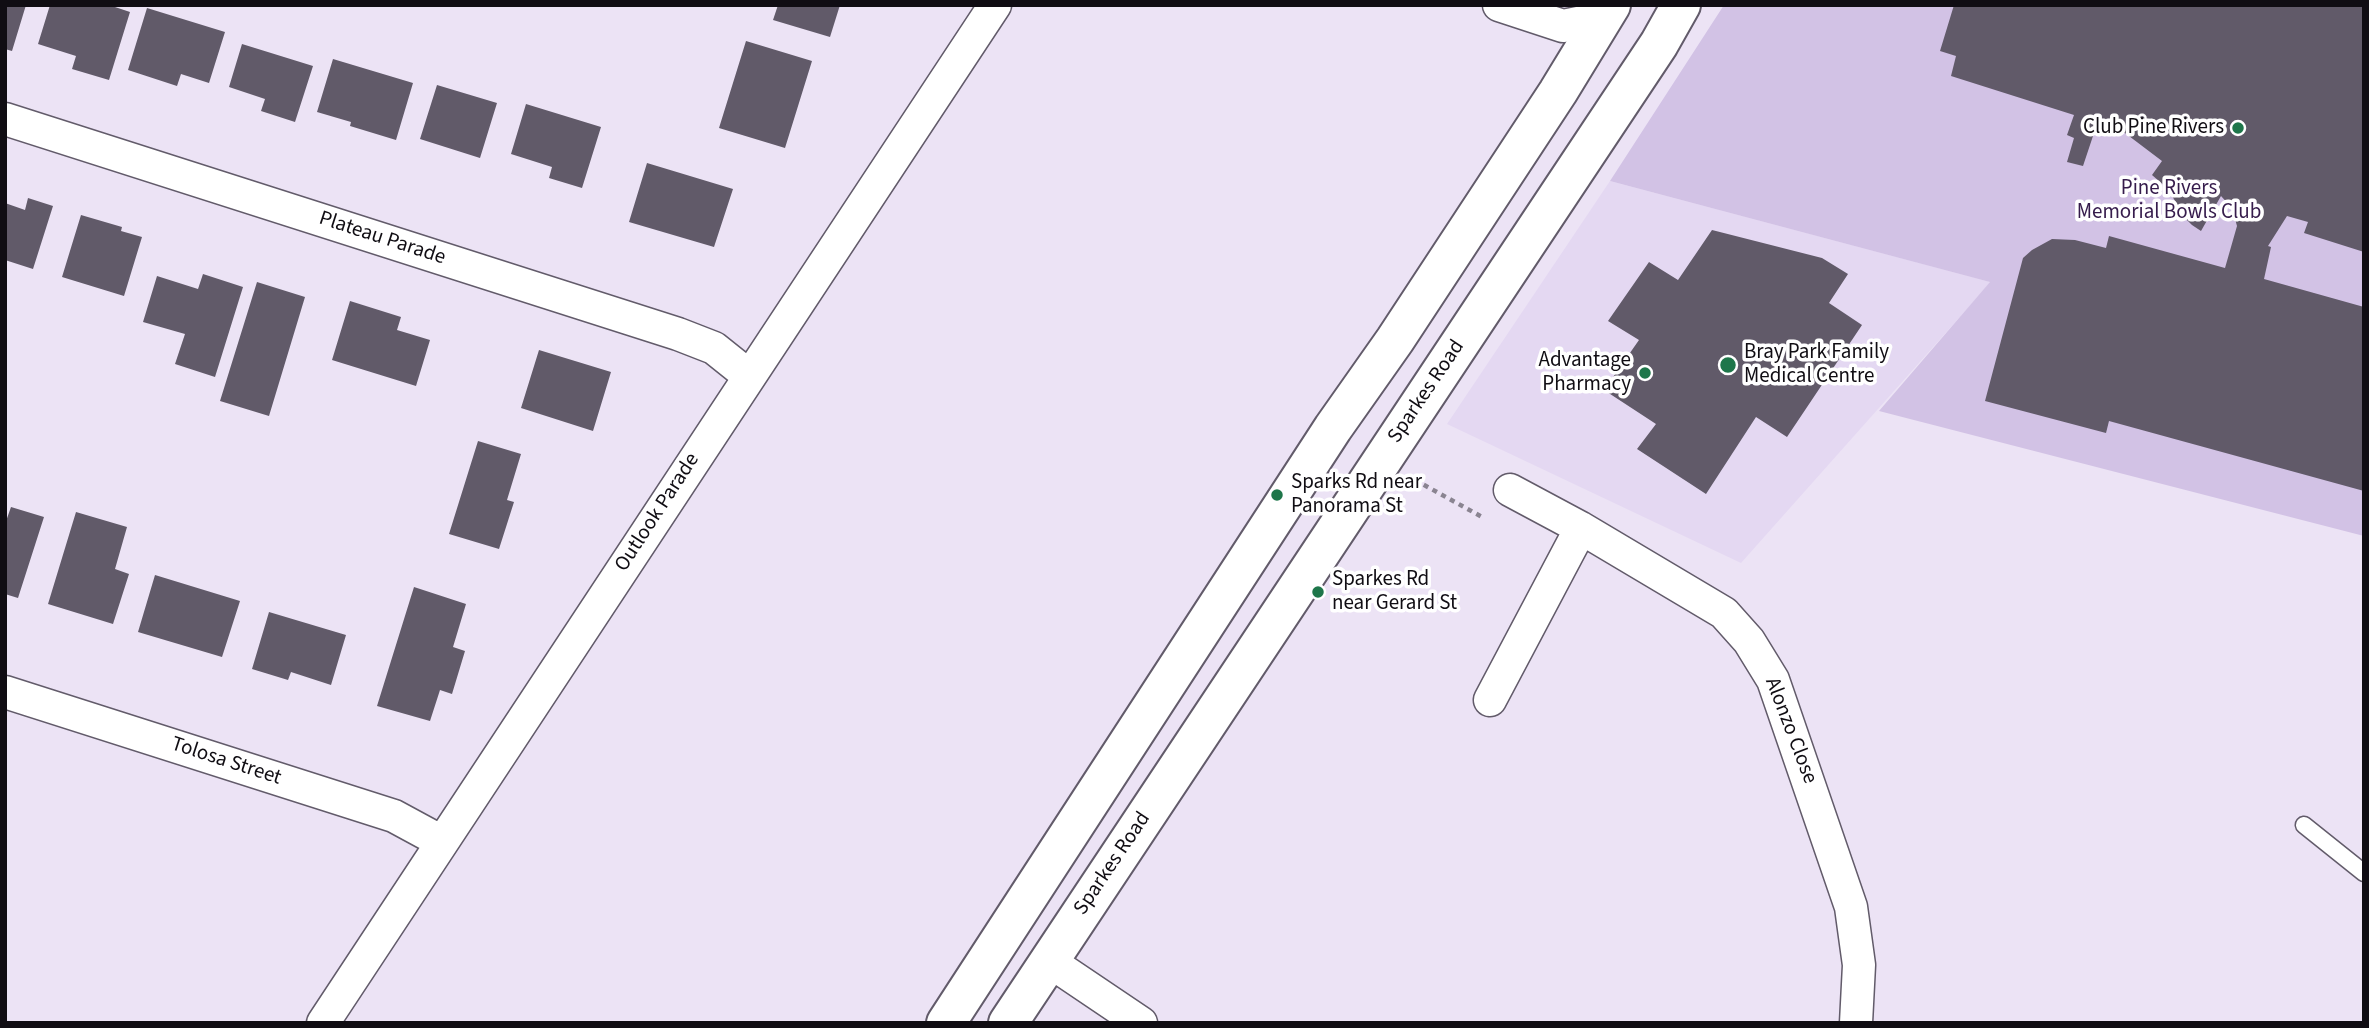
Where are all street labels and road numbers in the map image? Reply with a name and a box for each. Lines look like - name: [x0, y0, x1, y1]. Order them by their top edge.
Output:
- street label: Plateau Parade: [315, 207, 449, 271]
- street label: Sparkes Road: [1383, 336, 1471, 448]
- street label: Outlook Parade: [610, 449, 706, 577]
- street label: Alonzo Close: [1758, 674, 1822, 788]
- street label: Tolosa Street: [168, 732, 284, 792]
- street label: Sparkes Road: [1069, 808, 1157, 920]

